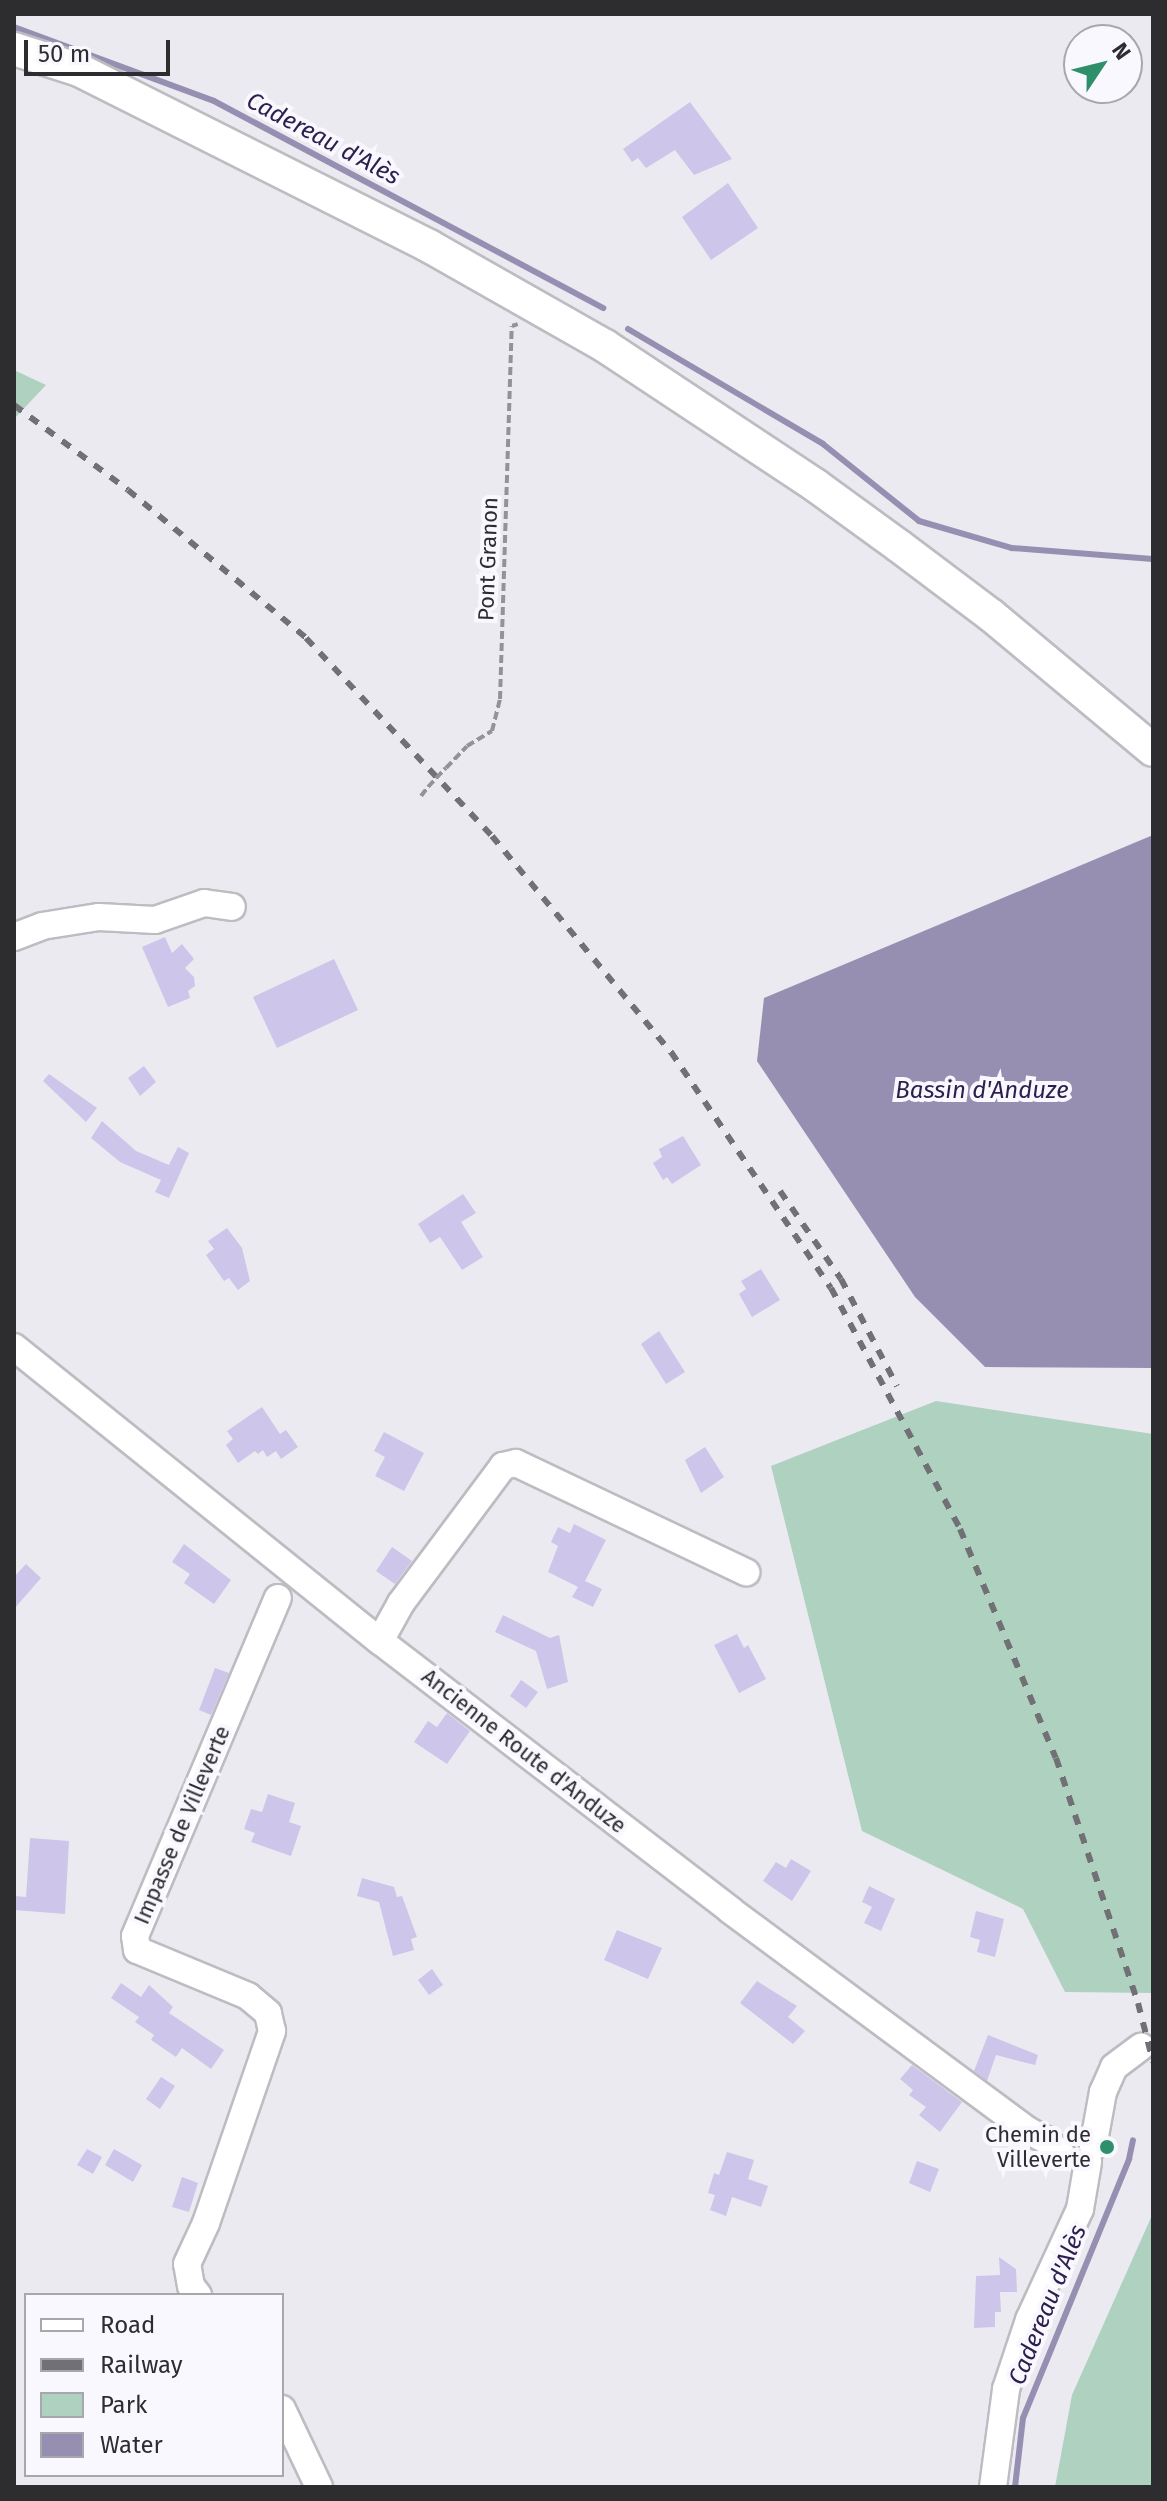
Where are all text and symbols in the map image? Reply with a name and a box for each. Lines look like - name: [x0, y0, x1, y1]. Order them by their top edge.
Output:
- scale bar: [28, 24, 174, 74]
- north arrow: [1063, 24, 1143, 104]
- text: N: [1106, 37, 1137, 65]
- text: 50 m: [38, 40, 90, 68]
- water label: Cadereau d'Alès: [241, 86, 405, 192]
- street label: Pont Granon: [473, 497, 503, 621]
- water label: Bassin d'Anduze: [895, 1077, 1069, 1105]
- street label: Ancienne Route d'Anduze: [417, 1663, 631, 1839]
- street label: Impasse de Villeverte: [128, 1722, 236, 1928]
- place label: Chemin de Villeverte: [985, 2121, 1091, 2172]
- marker: Chemin de Villeverte: [1098, 2138, 1116, 2156]
- water label: Cadereau d'Alès: [1003, 2221, 1093, 2389]
- legend: [24, 2293, 284, 2477]
- text: Road: [100, 2311, 155, 2339]
- text: Railway: [100, 2351, 183, 2379]
- text: Park: [100, 2391, 147, 2419]
- text: Water: [100, 2431, 163, 2459]

